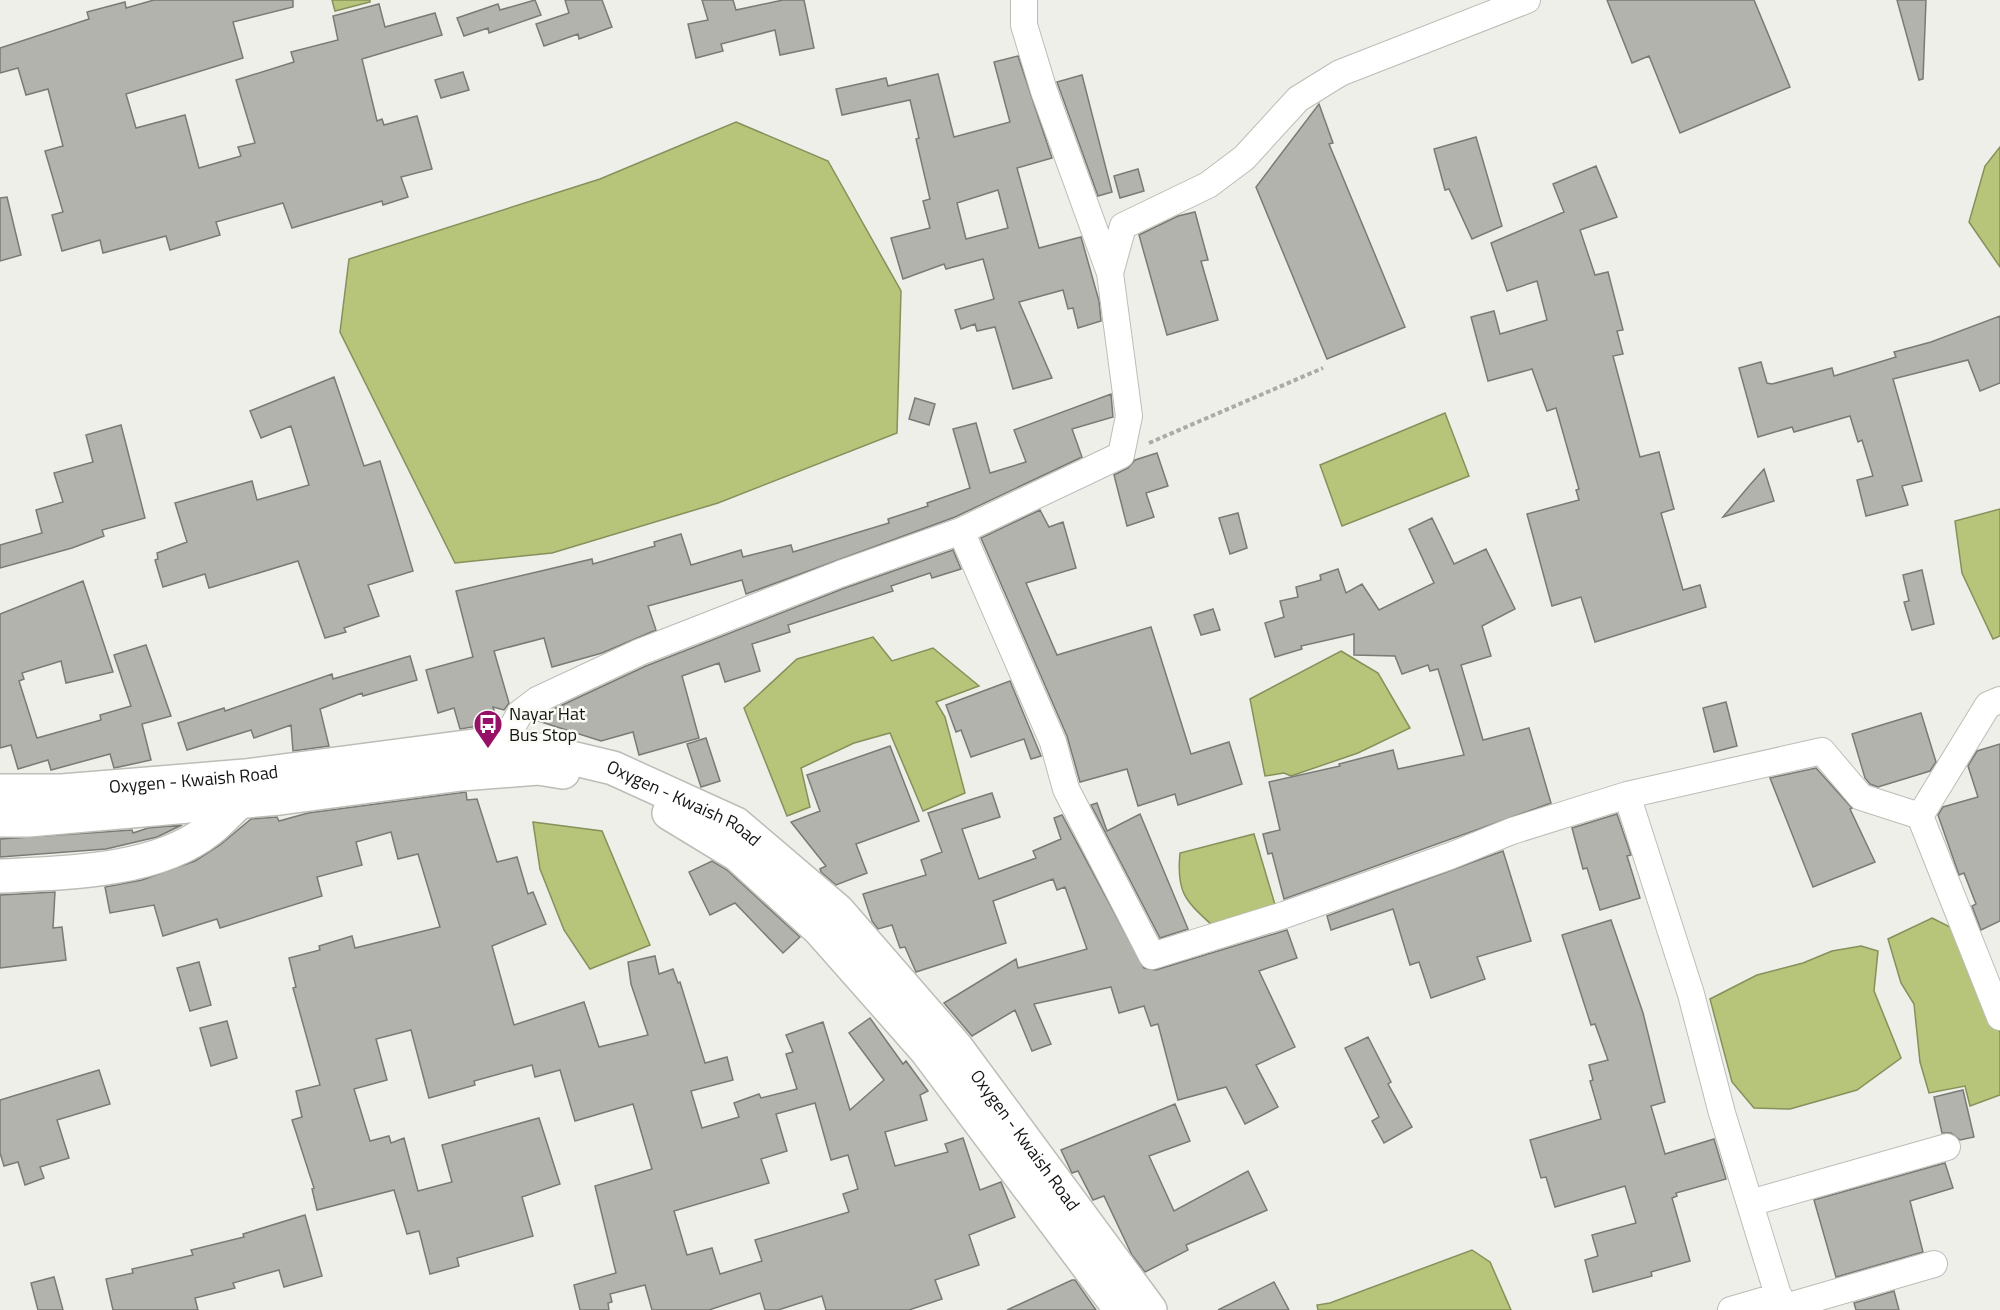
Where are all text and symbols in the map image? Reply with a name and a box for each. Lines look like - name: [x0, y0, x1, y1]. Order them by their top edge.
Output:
- place label: Nayar Hat Bus Stop: [509, 700, 586, 748]
- bus stop icon: Nayar Hat Bus Stop: [472, 708, 504, 750]
- street label: Oxygen - Kwaish Road: [602, 753, 767, 853]
- street label: Oxygen - Kwaish Road: [108, 758, 280, 800]
- street label: Oxygen - Kwaish Road: [964, 1064, 1086, 1216]

